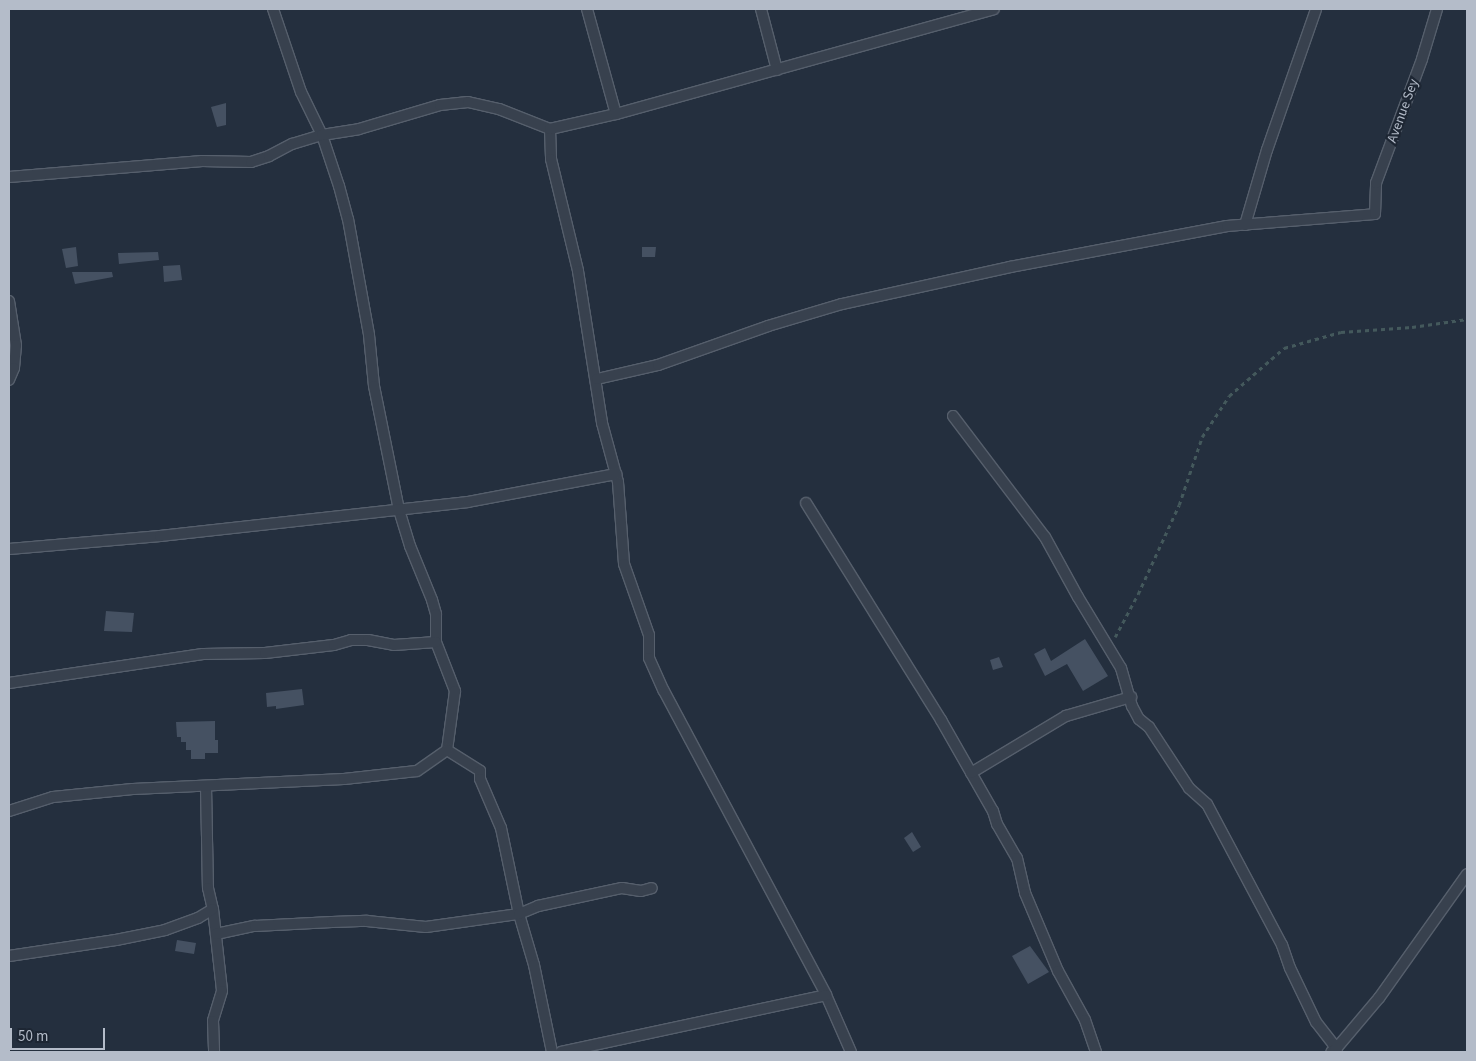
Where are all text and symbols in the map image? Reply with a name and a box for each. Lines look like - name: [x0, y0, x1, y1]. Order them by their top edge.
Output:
- street label: Avenue Sey: [1384, 77, 1422, 145]
- scale bar: [12, 1018, 108, 1050]
- text: 50 m: [18, 1026, 48, 1047]

